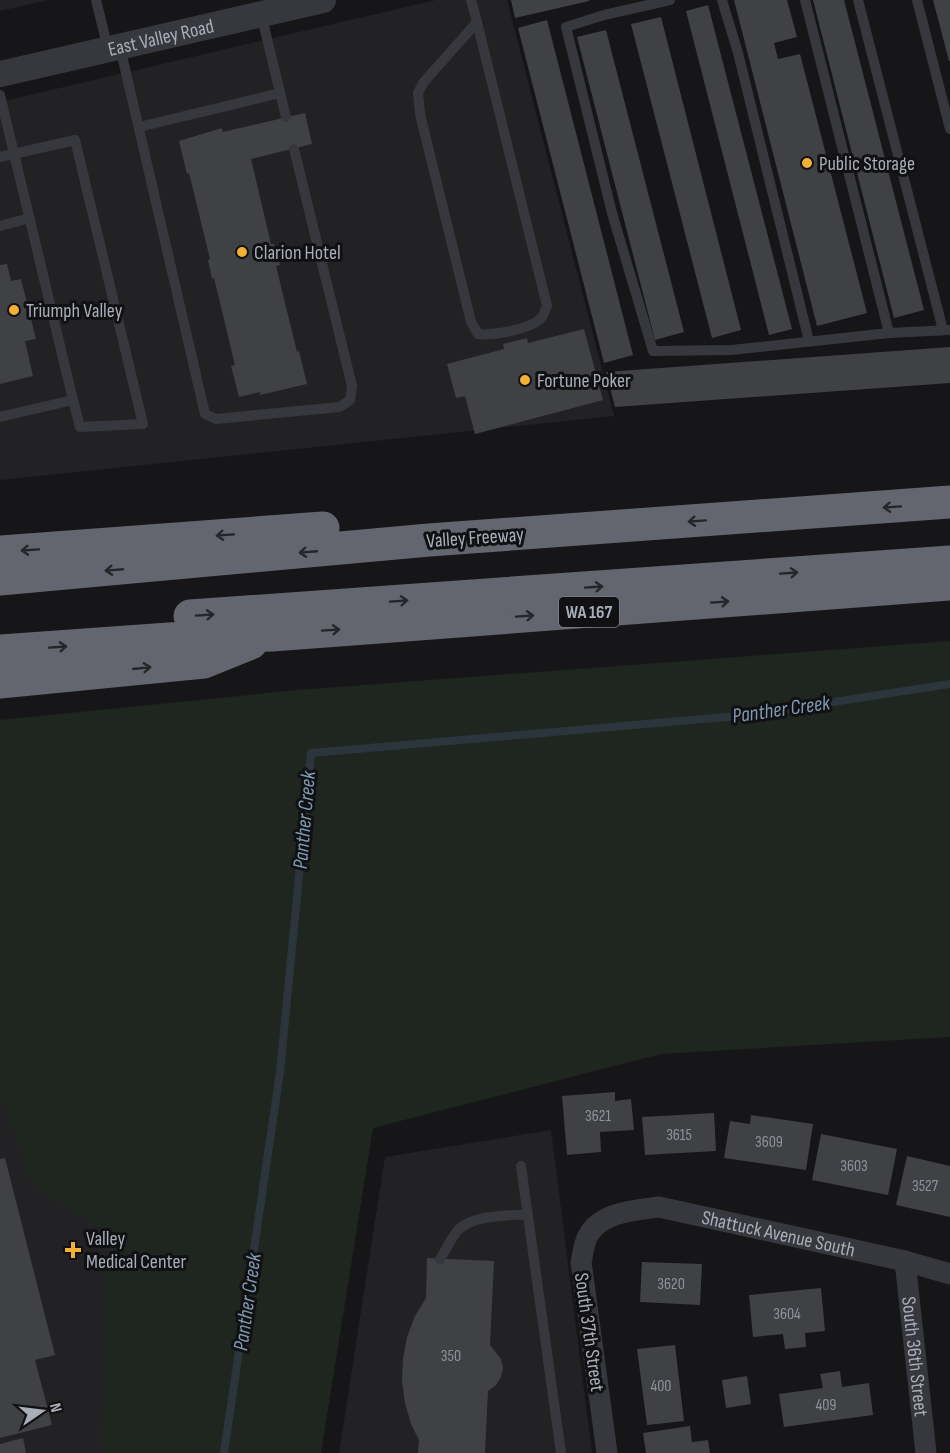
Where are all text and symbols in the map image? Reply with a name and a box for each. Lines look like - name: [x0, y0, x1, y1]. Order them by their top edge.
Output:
- street label: East Valley Road: [106, 14, 216, 62]
- place label: Public Storage: [819, 152, 915, 176]
- marker: Public Storage: [800, 156, 814, 170]
- place label: Clarion Hotel: [254, 241, 341, 265]
- marker: Clarion Hotel: [235, 245, 249, 259]
- place label: Triumph Valley: [26, 299, 123, 323]
- marker: Triumph Valley: [7, 303, 21, 317]
- place label: Fortune Poker: [537, 369, 631, 393]
- marker: Fortune Poker: [518, 373, 532, 387]
- one-way arrow: [882, 501, 902, 512]
- one-way arrow: [688, 515, 708, 526]
- street label: Valley Freeway: [426, 523, 525, 553]
- one-way arrow: [215, 530, 235, 541]
- one-way arrow: [21, 544, 41, 555]
- one-way arrow: [299, 547, 319, 558]
- one-way arrow: [105, 565, 124, 576]
- one-way arrow: [778, 568, 798, 579]
- one-way arrow: [584, 581, 603, 592]
- one-way arrow: [389, 595, 409, 606]
- one-way arrow: [709, 596, 729, 607]
- road number: WA 167: [559, 597, 619, 627]
- one-way arrow: [195, 609, 214, 620]
- one-way arrow: [515, 611, 535, 622]
- one-way arrow: [320, 625, 340, 636]
- one-way arrow: [48, 641, 68, 652]
- one-way arrow: [131, 662, 151, 673]
- water label: Panther Creek: [731, 690, 833, 729]
- water label: Panther Creek: [288, 769, 321, 870]
- house number: 3621: [585, 1107, 611, 1126]
- house number: 3615: [666, 1126, 692, 1145]
- house number: 3609: [755, 1133, 783, 1152]
- house number: 3603: [840, 1157, 868, 1176]
- house number: 3527: [912, 1177, 939, 1196]
- street label: Shattuck Avenue South: [699, 1206, 857, 1263]
- place label: Valley Medical Center: [86, 1227, 187, 1274]
- marker: Valley Medical Center: [64, 1241, 82, 1259]
- water label: Panther Creek: [228, 1251, 267, 1352]
- street label: South 37th Street: [569, 1271, 609, 1393]
- house number: 3620: [657, 1275, 685, 1294]
- street label: South 36th Street: [896, 1295, 933, 1418]
- house number: 3604: [773, 1305, 801, 1324]
- house number: 350: [441, 1347, 461, 1366]
- house number: 400: [651, 1377, 671, 1396]
- north arrow: [12, 1381, 72, 1441]
- house number: 409: [816, 1396, 836, 1415]
- text: N: [45, 1401, 65, 1414]

